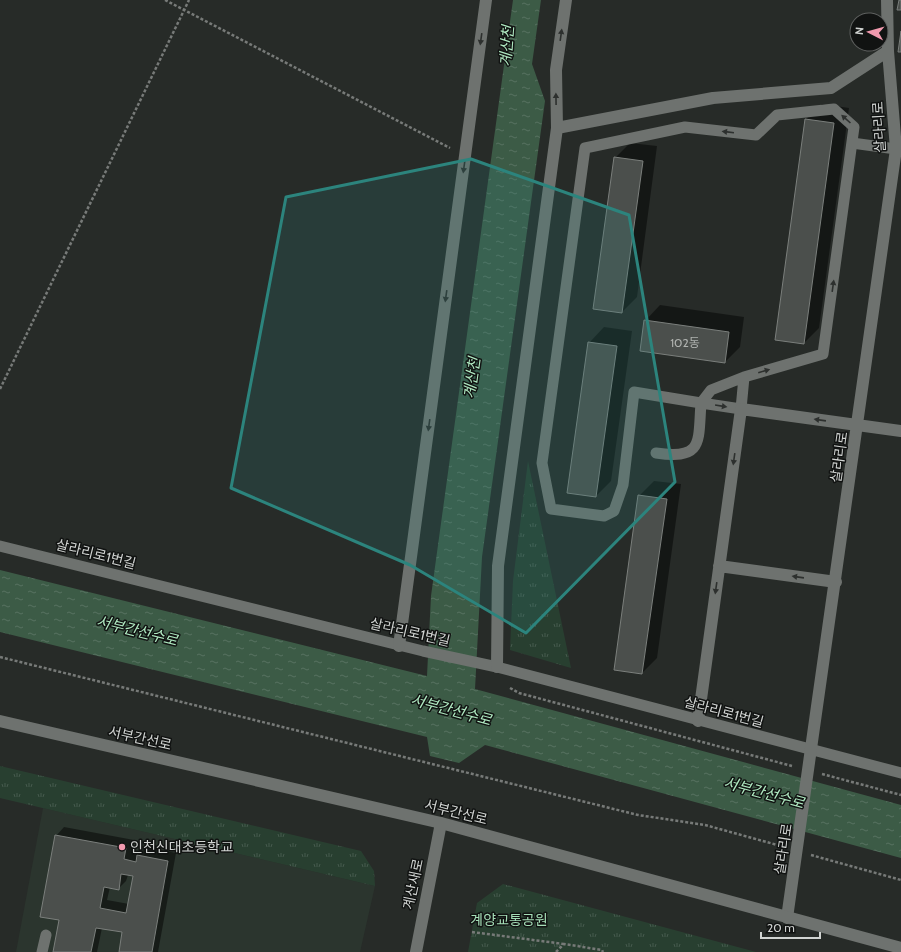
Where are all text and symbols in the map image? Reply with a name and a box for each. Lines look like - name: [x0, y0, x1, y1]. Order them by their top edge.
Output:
- north arrow: [849, 12, 889, 52]
- water label: 계산천: [497, 23, 518, 67]
- text: N: [852, 26, 866, 36]
- one-way arrow: [558, 29, 564, 41]
- one-way arrow: [478, 33, 484, 45]
- one-way arrow: [553, 92, 559, 105]
- street label: 살라리로: [869, 101, 889, 153]
- one-way arrow: [840, 115, 851, 124]
- one-way arrow: [722, 129, 734, 135]
- one-way arrow: [460, 161, 467, 174]
- one-way arrow: [830, 280, 836, 292]
- one-way arrow: [443, 290, 449, 302]
- house number: 102동: [670, 335, 700, 350]
- water label: 계산천: [460, 354, 484, 400]
- one-way arrow: [758, 368, 770, 374]
- one-way arrow: [715, 403, 727, 409]
- one-way arrow: [814, 417, 826, 423]
- one-way arrow: [426, 419, 432, 431]
- street label: 살라리로: [827, 430, 852, 484]
- one-way arrow: [731, 453, 737, 465]
- street label: 살라리로1번길: [54, 535, 138, 573]
- one-way arrow: [792, 574, 804, 580]
- one-way arrow: [713, 582, 719, 594]
- water label: 서부간선수로: [95, 612, 181, 650]
- street label: 살라리로1번길: [368, 614, 452, 650]
- water label: 서부간선수로: [409, 691, 494, 730]
- street label: 살라리로1번길: [682, 693, 766, 731]
- street label: 서부간선로: [107, 722, 174, 754]
- water label: 서부간선수로: [722, 774, 807, 813]
- street label: 서부간선로: [423, 795, 490, 829]
- street label: 살라리로: [770, 822, 796, 876]
- place label: 인천신대초등학교: [130, 838, 233, 856]
- marker: 인천신대초등학교: [117, 842, 127, 852]
- street label: 계산새로: [399, 857, 427, 911]
- park label: 계양교통공원: [470, 911, 548, 929]
- scale bar: [761, 914, 820, 940]
- text: 20 m: [767, 920, 795, 935]

